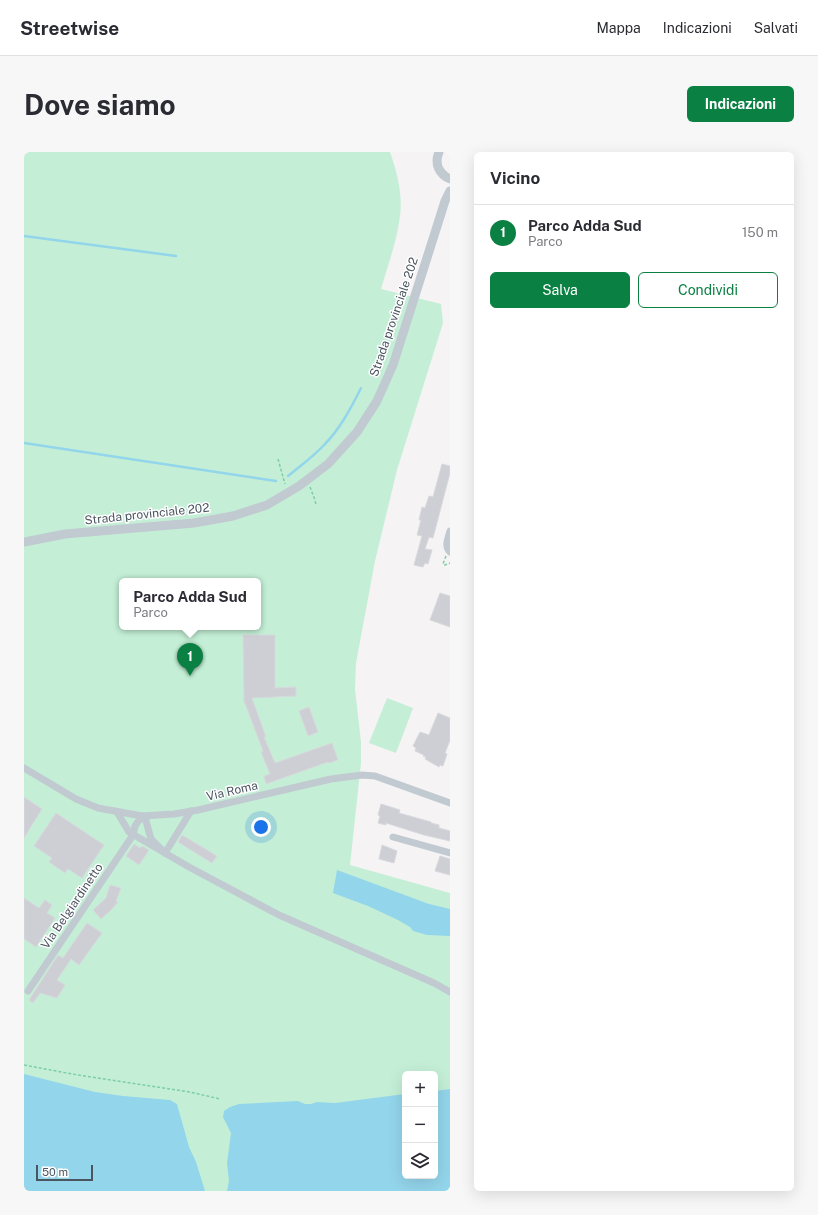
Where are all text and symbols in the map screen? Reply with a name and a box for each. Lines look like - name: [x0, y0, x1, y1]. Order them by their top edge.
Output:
- text: Streetwise: [20, 17, 119, 39]
- text: Mappa: [596, 20, 641, 36]
- text: Indicazioni: [663, 20, 732, 36]
- text: Salvati: [754, 20, 798, 36]
- button: Indicazioni: [687, 86, 794, 122]
- text: Dove siamo: [24, 88, 176, 121]
- text: Vicino: [490, 168, 540, 188]
- text: Parco Adda Sud: [528, 217, 642, 234]
- text: 1: [500, 225, 506, 240]
- text: 150 m: [742, 225, 778, 240]
- text: Parco: [528, 234, 563, 249]
- street label: Strada provinciale 202: [367, 255, 421, 379]
- button: Salva: [490, 272, 630, 308]
- button: Condividi: [638, 272, 778, 308]
- street label: Strada provinciale 202: [84, 500, 210, 528]
- popup: [119, 578, 261, 630]
- text: Parco Adda Sud: [133, 588, 247, 605]
- text: Parco: [133, 605, 168, 620]
- pin: 1: [177, 643, 203, 676]
- street label: Via Roma: [205, 778, 259, 804]
- your location: [251, 817, 271, 837]
- street label: Via Belgiardinetto: [38, 860, 106, 951]
- map controls: [402, 1071, 438, 1179]
- button: +: [402, 1071, 438, 1107]
- button: −: [402, 1107, 438, 1143]
- button: layers: [402, 1143, 438, 1179]
- scale bar: [36, 1163, 93, 1182]
- text: 50 m: [42, 1166, 68, 1178]

